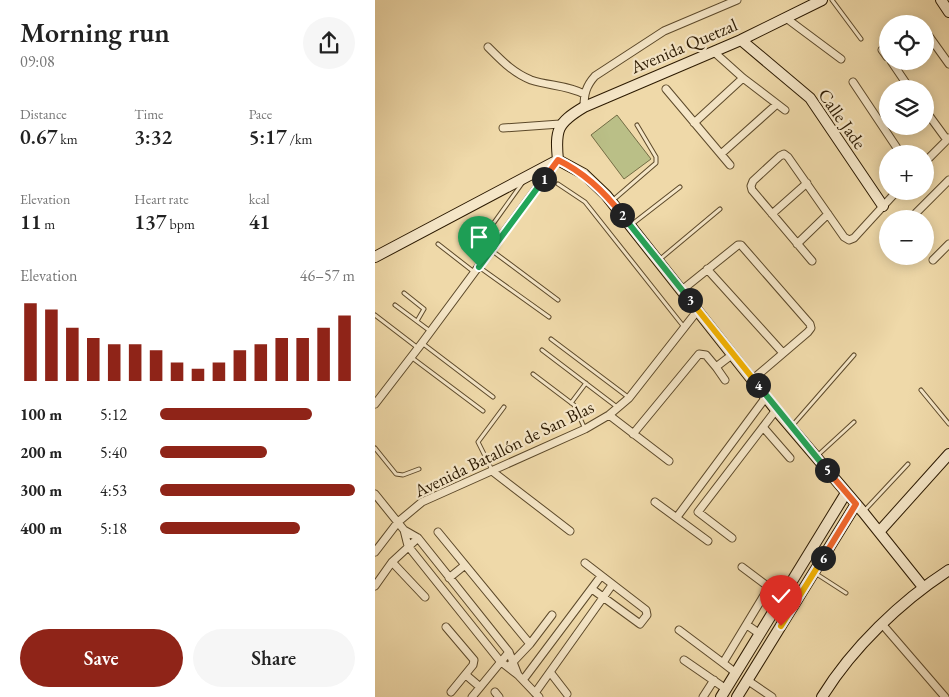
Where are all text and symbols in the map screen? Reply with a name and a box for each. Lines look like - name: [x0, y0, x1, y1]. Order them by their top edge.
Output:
- street label: Avenida Quetzal: [626, 13, 741, 79]
- text: Morning run: [20, 14, 170, 50]
- map controls: [879, 15, 934, 265]
- button: locate: [879, 15, 934, 70]
- button: share: [303, 17, 355, 69]
- text: 09:08: [20, 51, 55, 72]
- button: layers: [879, 80, 934, 135]
- street label: Calle Jade: [813, 84, 872, 153]
- text: Distance: [20, 105, 67, 123]
- text: Time: [134, 105, 164, 123]
- text: Pace: [249, 105, 272, 123]
- text: 0.67: [20, 123, 57, 150]
- text: 3:32: [134, 123, 172, 150]
- text: 5:17: [249, 123, 287, 150]
- text: km: [57, 130, 78, 148]
- text: /km: [287, 130, 313, 148]
- button: +: [879, 145, 934, 200]
- pin: 1: [531, 166, 557, 192]
- text: 1: [541, 170, 548, 188]
- text: Elevation: [20, 190, 70, 208]
- text: Heart rate: [134, 190, 189, 208]
- text: kcal: [249, 190, 270, 208]
- pin: 2: [609, 202, 635, 228]
- text: 2: [619, 206, 626, 224]
- text: 11: [20, 208, 42, 235]
- text: 137: [134, 208, 167, 235]
- text: 41: [249, 208, 270, 235]
- button: −: [879, 210, 934, 265]
- text: m: [42, 215, 55, 233]
- text: bpm: [167, 215, 195, 233]
- pin: [458, 216, 500, 267]
- icon: arrive: [465, 223, 493, 251]
- text: Elevation: [20, 265, 78, 286]
- text: 46–57 m: [300, 265, 355, 286]
- pin: 3: [677, 288, 703, 312]
- text: 3: [687, 291, 694, 309]
- pin: 4: [745, 372, 771, 398]
- text: 4: [755, 376, 762, 394]
- street label: Avenida Batallón de San Blas: [409, 395, 597, 502]
- text: 100 m: [20, 404, 62, 425]
- text: 5:12: [100, 404, 127, 425]
- text: 200 m: [20, 442, 62, 463]
- text: 5:40: [100, 442, 127, 463]
- pin: 5: [815, 458, 839, 482]
- text: 5: [824, 461, 831, 479]
- text: 300 m: [20, 480, 62, 501]
- text: 4:53: [100, 480, 127, 501]
- text: 400 m: [20, 518, 62, 539]
- text: 5:18: [100, 518, 127, 539]
- pin: 6: [811, 546, 835, 570]
- text: 6: [820, 549, 827, 567]
- pin: [760, 575, 802, 626]
- icon: check: [767, 582, 795, 610]
- button: Save: [20, 629, 183, 687]
- button: Share: [193, 629, 355, 687]

